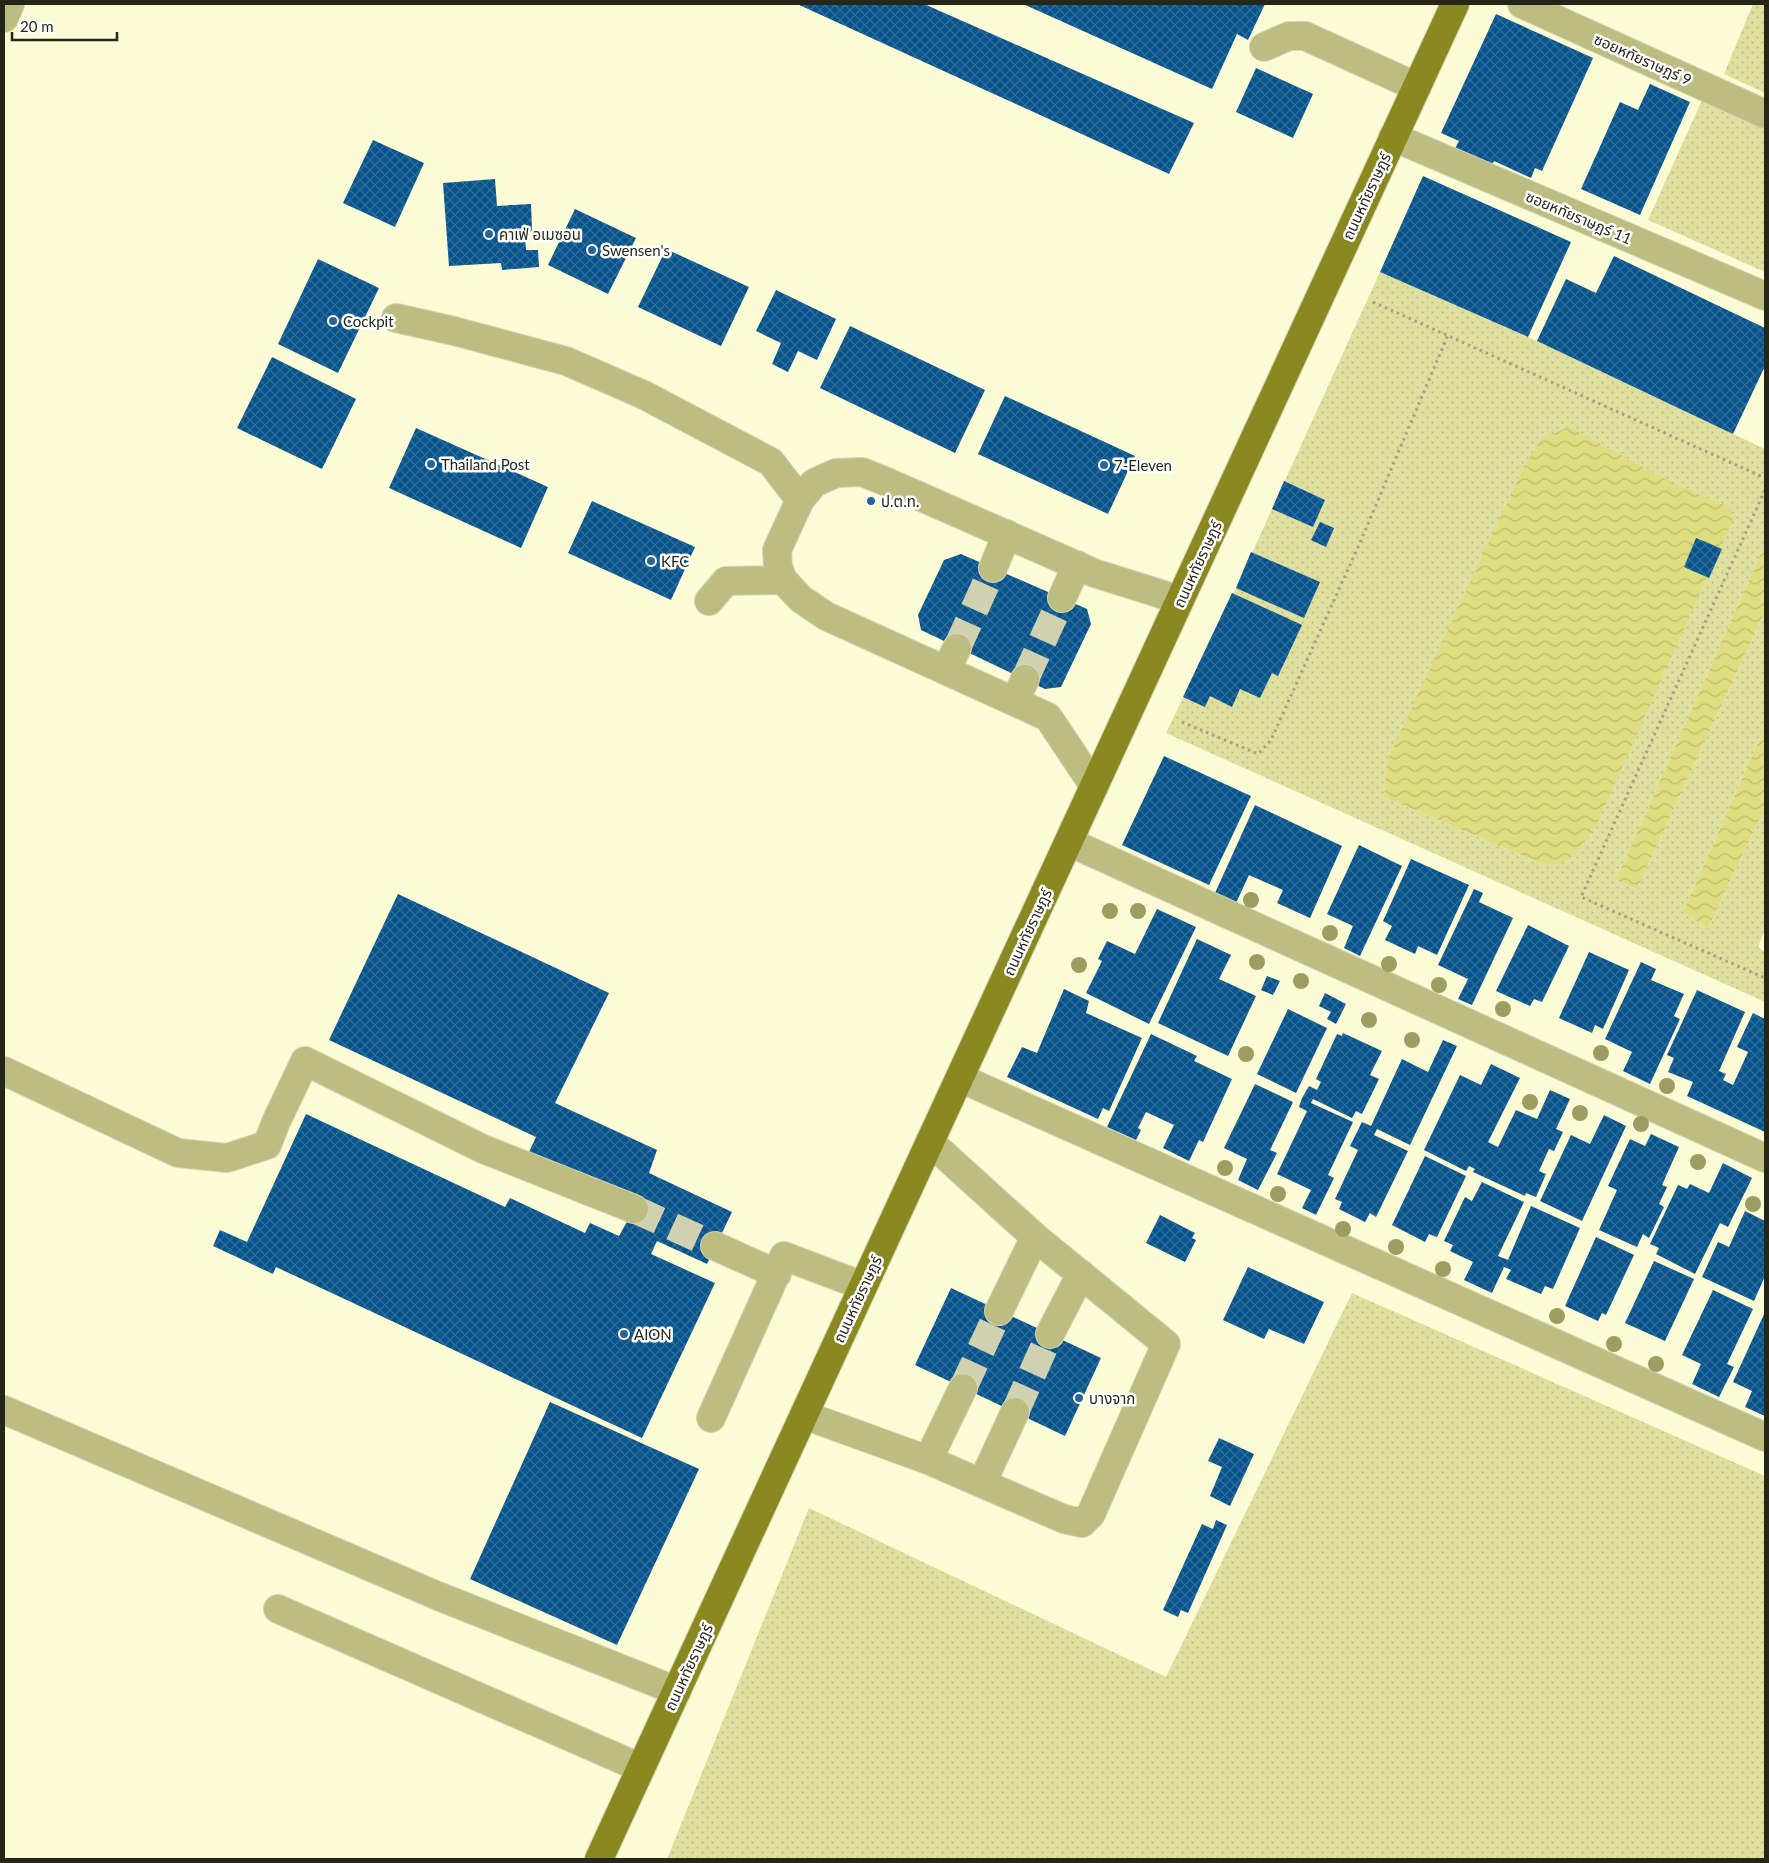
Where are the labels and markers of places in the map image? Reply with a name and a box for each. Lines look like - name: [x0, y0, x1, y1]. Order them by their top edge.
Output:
- place label: คาเฟ่ อเมซอน: [499, 225, 581, 243]
- marker: คาเฟ่ อเมซอน: [483, 228, 495, 240]
- place label: Swensen's: [602, 241, 670, 259]
- marker: Swensen's: [586, 244, 598, 256]
- place label: Cockpit: [343, 312, 394, 330]
- marker: Cockpit: [327, 315, 339, 327]
- place label: Thailand Post: [441, 455, 530, 473]
- place label: 7-Eleven: [1114, 456, 1172, 474]
- marker: Thailand Post: [425, 458, 437, 470]
- marker: 7-Eleven: [1098, 459, 1110, 471]
- place label: ป.ต.ท.: [881, 492, 919, 510]
- marker: ป.ต.ท.: [865, 495, 877, 507]
- place label: KFC: [661, 552, 689, 570]
- marker: KFC: [645, 555, 657, 567]
- place label: AION: [634, 1325, 672, 1343]
- marker: AION: [618, 1328, 630, 1340]
- place label: บางจาก: [1089, 1389, 1135, 1407]
- marker: บางจาก: [1073, 1392, 1085, 1404]

